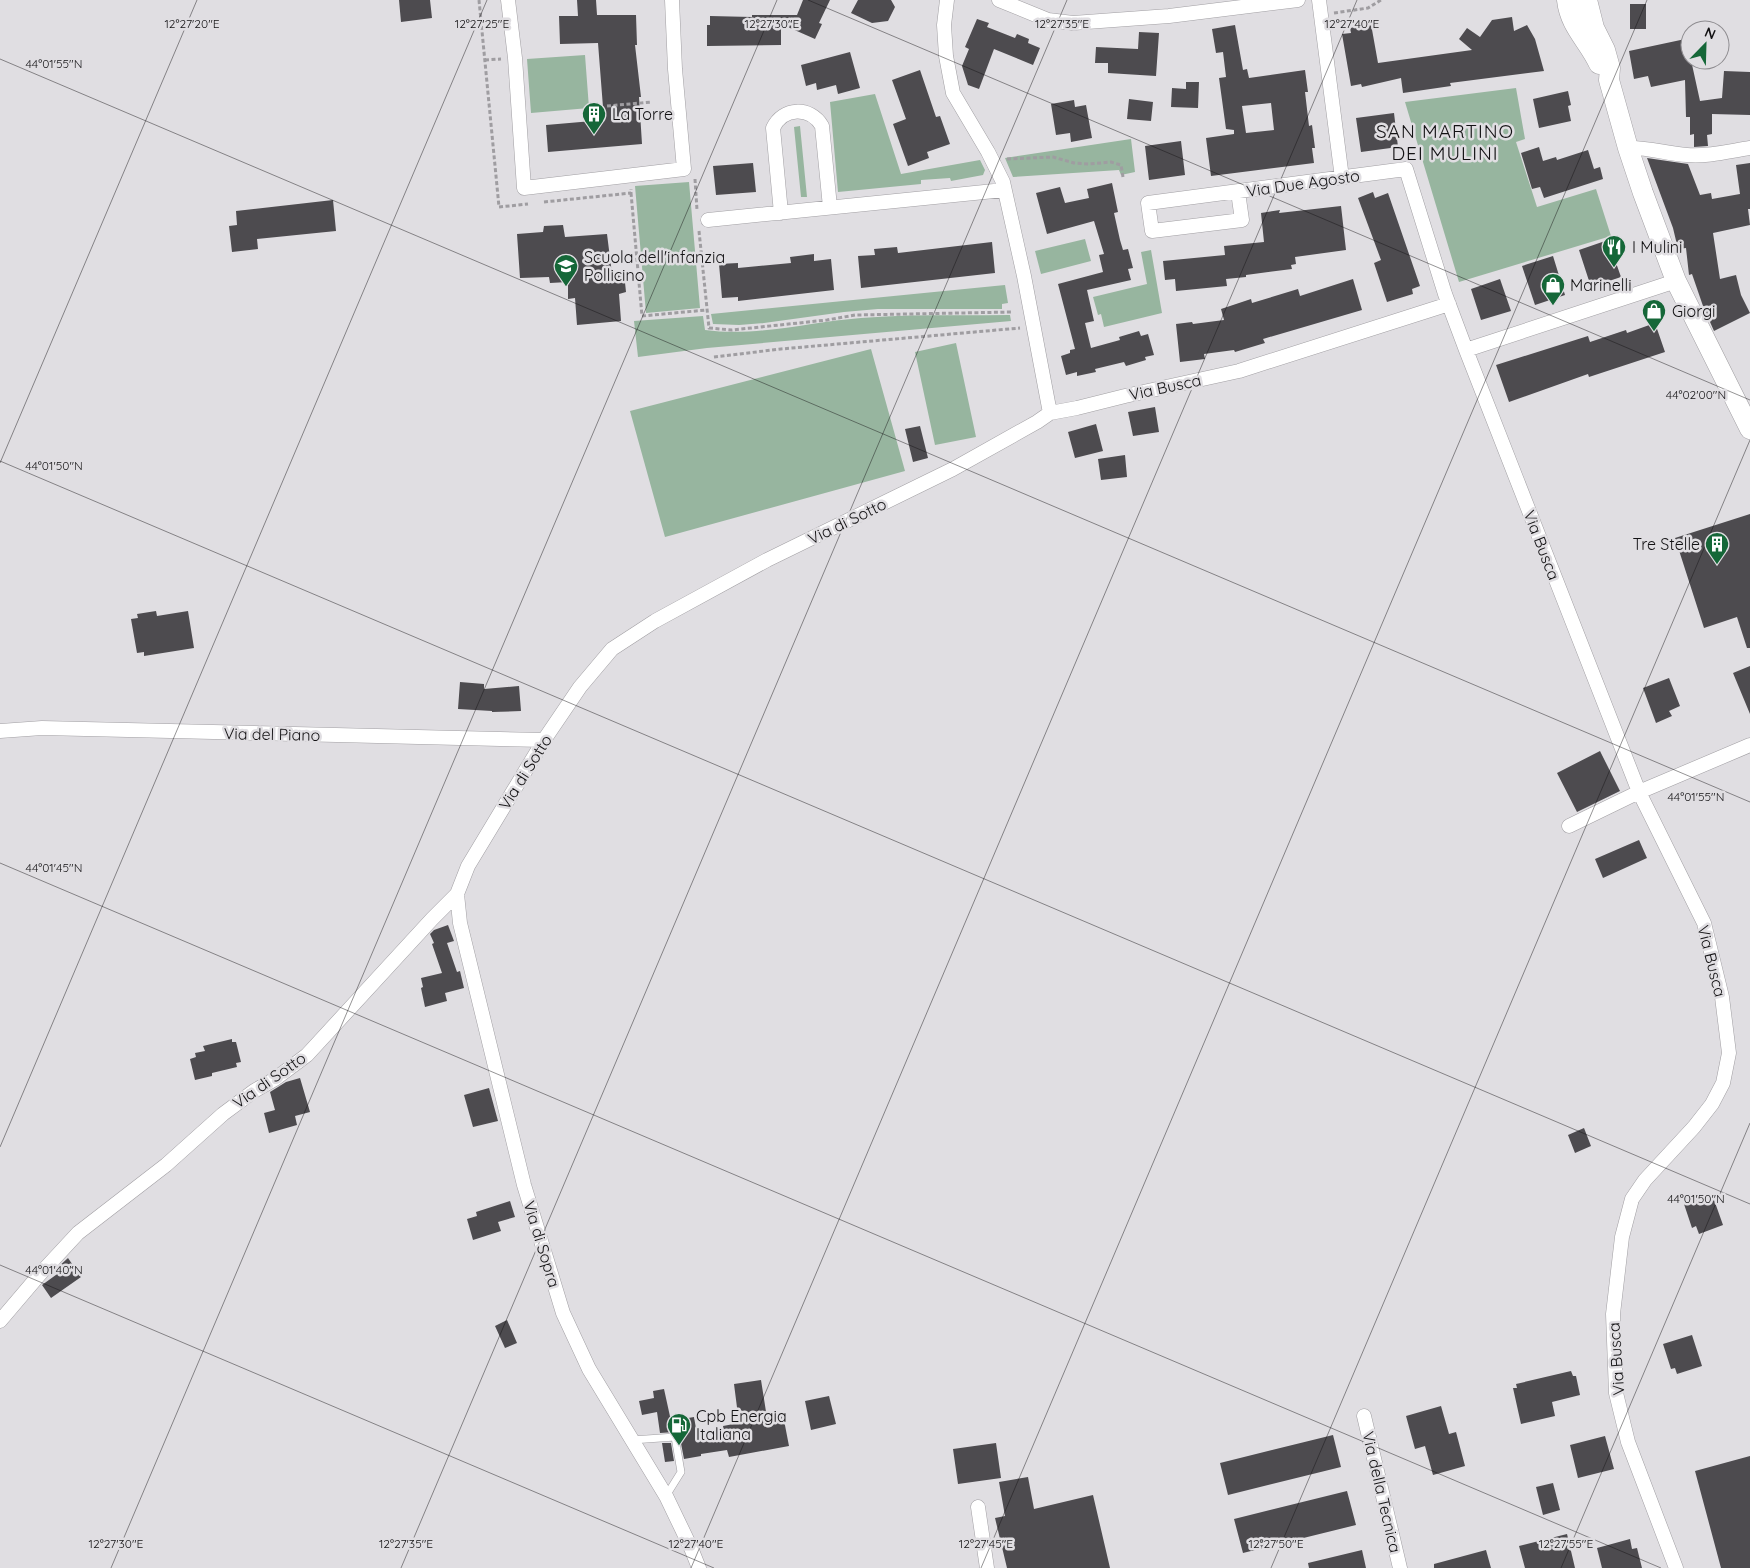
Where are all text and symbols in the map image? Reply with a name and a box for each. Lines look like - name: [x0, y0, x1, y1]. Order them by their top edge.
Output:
- text: 12°27'20"E: [164, 16, 220, 31]
- text: 12°27'25"E: [455, 16, 509, 31]
- text: 12°27'30"E: [745, 16, 800, 31]
- text: 12°27'35"E: [1035, 16, 1089, 31]
- text: 12°27'40"E: [1325, 16, 1380, 31]
- north arrow: [1680, 20, 1730, 70]
- text: N: [1702, 23, 1718, 43]
- text: 44°01'55"N: [26, 56, 82, 71]
- building icon: La Torre: [581, 101, 607, 135]
- place label: La Torre: [612, 104, 673, 124]
- district label: SAN MARTINO DEI MULINI: [1376, 119, 1514, 165]
- street label: Via Due Agosto: [1245, 165, 1361, 201]
- restaurant icon: I Mulini: [1601, 234, 1627, 268]
- place label: I Mulini: [1632, 237, 1682, 257]
- place label: Scuola dell'infanzia Pollicino: [584, 247, 725, 285]
- school or university icon: Scuola dell'infanzia Pollicino: [553, 253, 579, 287]
- shop icon: Marinelli: [1540, 272, 1566, 306]
- place label: Marinelli: [1570, 275, 1632, 295]
- shop icon: Giorgi: [1641, 298, 1667, 332]
- place label: Giorgi: [1672, 301, 1716, 321]
- street label: Via Busca: [1127, 370, 1203, 404]
- text: 44°02'00"N: [1666, 387, 1726, 402]
- text: 44°01'50"N: [25, 458, 83, 473]
- street label: Via di Sotto: [805, 493, 889, 549]
- street label: Via Busca: [1520, 507, 1564, 583]
- building icon: Tre Stelle: [1704, 531, 1730, 565]
- place label: Tre Stelle: [1632, 534, 1700, 554]
- street label: Via del Piano: [224, 723, 320, 745]
- street label: Via di Sotto: [494, 731, 556, 813]
- text: 44°01'55"N: [1668, 789, 1724, 804]
- text: 44°01'45"N: [26, 860, 82, 875]
- street label: Via Busca: [1693, 923, 1731, 999]
- street label: Via di Sotto: [229, 1048, 309, 1112]
- text: 44°01'50"N: [1667, 1191, 1725, 1206]
- street label: Via di Sopra: [519, 1198, 565, 1290]
- text: 44°01'40"N: [25, 1262, 83, 1277]
- street label: Via Busca: [1603, 1322, 1629, 1396]
- place label: Cpb Energia Italiana: [696, 1406, 787, 1444]
- fuel station icon: Cpb Energia Italiana: [666, 1412, 692, 1446]
- street label: Via della Tecnica: [1358, 1429, 1406, 1555]
- text: 12°27'30"E: [89, 1536, 144, 1551]
- text: 12°27'35"E: [379, 1536, 433, 1551]
- text: 12°27'40"E: [669, 1536, 724, 1551]
- text: 12°27'45"E: [959, 1536, 1013, 1551]
- text: 12°27'50"E: [1248, 1536, 1304, 1551]
- text: 12°27'55"E: [1539, 1536, 1593, 1551]

